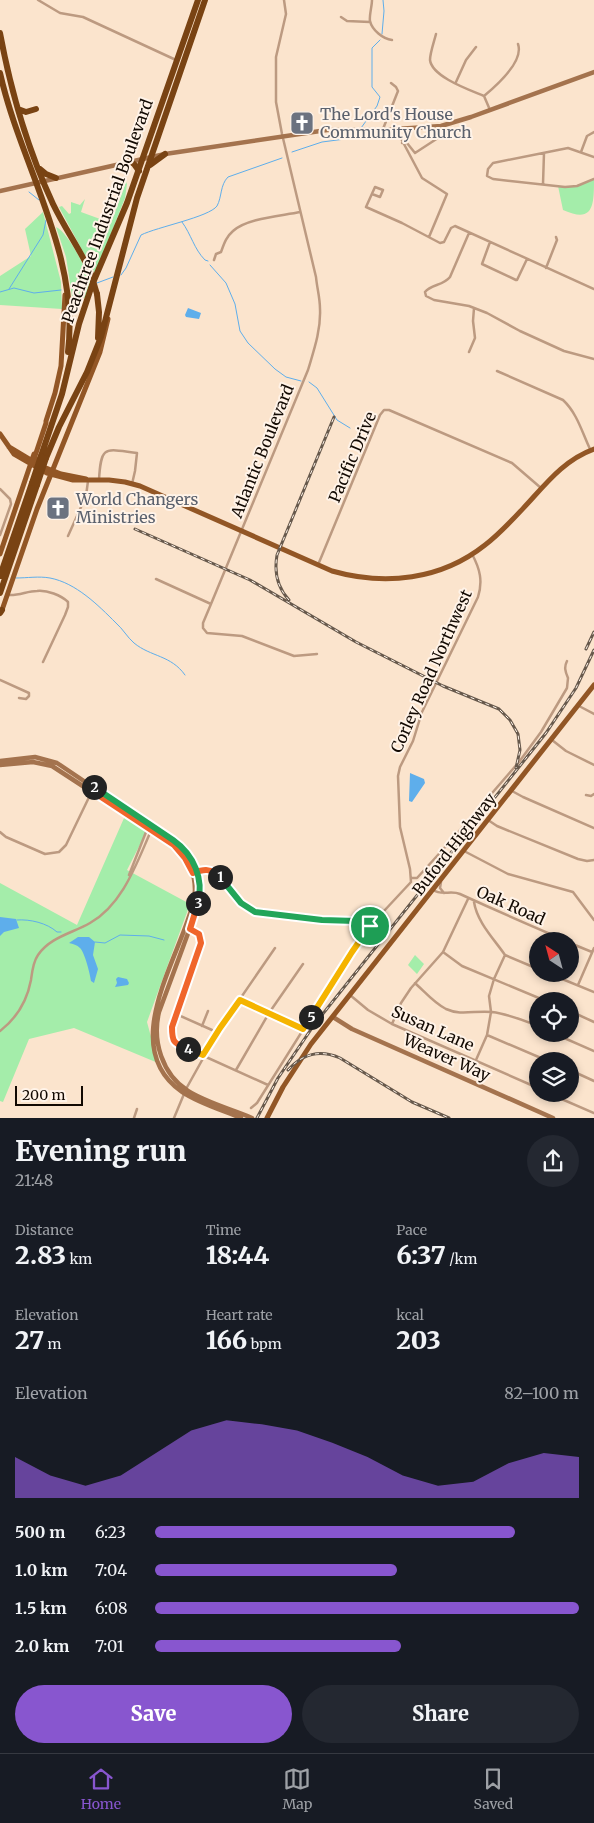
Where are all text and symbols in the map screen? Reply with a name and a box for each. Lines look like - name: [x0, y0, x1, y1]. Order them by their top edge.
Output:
- street label: Peachtree Industrial Boulevard: [57, 96, 157, 326]
- place label: The Lord's House Community Church: [320, 104, 472, 142]
- church icon: The Lord's House Community Church: [289, 110, 315, 136]
- street label: Atlantic Boulevard: [226, 381, 298, 522]
- street label: Pacific Drive: [324, 409, 380, 505]
- place label: World Changers Ministries: [75, 489, 199, 527]
- church icon: World Changers Ministries: [45, 495, 71, 521]
- street label: Corley Road Northwest: [386, 586, 476, 756]
- pin: 2: [82, 774, 106, 800]
- text: 2: [90, 778, 99, 796]
- street label: Buford Highway: [408, 788, 501, 899]
- pin: 1: [208, 864, 232, 890]
- text: 1: [217, 868, 224, 886]
- street label: Oak Road: [474, 881, 549, 929]
- pin: 3: [186, 890, 210, 916]
- text: 3: [194, 894, 203, 912]
- pin: [349, 905, 391, 947]
- icon: arrive: [356, 912, 384, 940]
- north arrow: [529, 932, 579, 982]
- map controls: [529, 932, 579, 1102]
- button: locate: [529, 992, 579, 1042]
- street label: Susan Lane: [389, 1001, 477, 1055]
- pin: 5: [298, 1004, 324, 1030]
- text: 5: [307, 1008, 316, 1026]
- street label: Weaver Way: [399, 1029, 494, 1085]
- pin: 4: [176, 1036, 200, 1062]
- text: 4: [184, 1040, 193, 1058]
- button: layers: [529, 1052, 579, 1102]
- scale bar: [15, 1083, 82, 1106]
- text: 200 m: [22, 1086, 65, 1104]
- text: Evening run: [15, 1133, 186, 1169]
- button: share: [527, 1135, 579, 1187]
- text: 21:48: [15, 1170, 53, 1190]
- text: Distance: [15, 1221, 74, 1239]
- text: Time: [206, 1221, 241, 1239]
- text: Pace: [396, 1221, 427, 1239]
- text: 2.83: [15, 1239, 66, 1271]
- text: 18:44: [206, 1239, 269, 1271]
- text: 6:37: [396, 1239, 446, 1271]
- text: km: [66, 1250, 92, 1268]
- text: /km: [446, 1250, 477, 1268]
- text: Elevation: [15, 1306, 79, 1324]
- text: Heart rate: [206, 1306, 273, 1324]
- text: kcal: [396, 1306, 424, 1324]
- text: 27: [15, 1324, 44, 1356]
- text: 166: [206, 1324, 247, 1356]
- text: 203: [396, 1324, 441, 1356]
- text: m: [44, 1335, 61, 1353]
- text: bpm: [247, 1335, 282, 1353]
- text: Elevation: [15, 1383, 88, 1403]
- text: 82–100 m: [504, 1383, 579, 1403]
- text: 500 m: [15, 1522, 65, 1542]
- text: 6:23: [95, 1522, 126, 1542]
- text: 1.0 km: [15, 1560, 68, 1580]
- text: 7:04: [95, 1560, 127, 1580]
- text: 1.5 km: [15, 1598, 67, 1618]
- text: 6:08: [95, 1598, 128, 1618]
- text: 2.0 km: [15, 1636, 69, 1656]
- text: 7:01: [95, 1636, 124, 1656]
- button: Save: [15, 1685, 292, 1743]
- button: Share: [302, 1685, 579, 1743]
- tab: Home: [81, 1765, 121, 1813]
- tab: Map: [282, 1765, 312, 1813]
- tab: Saved: [474, 1765, 513, 1813]

